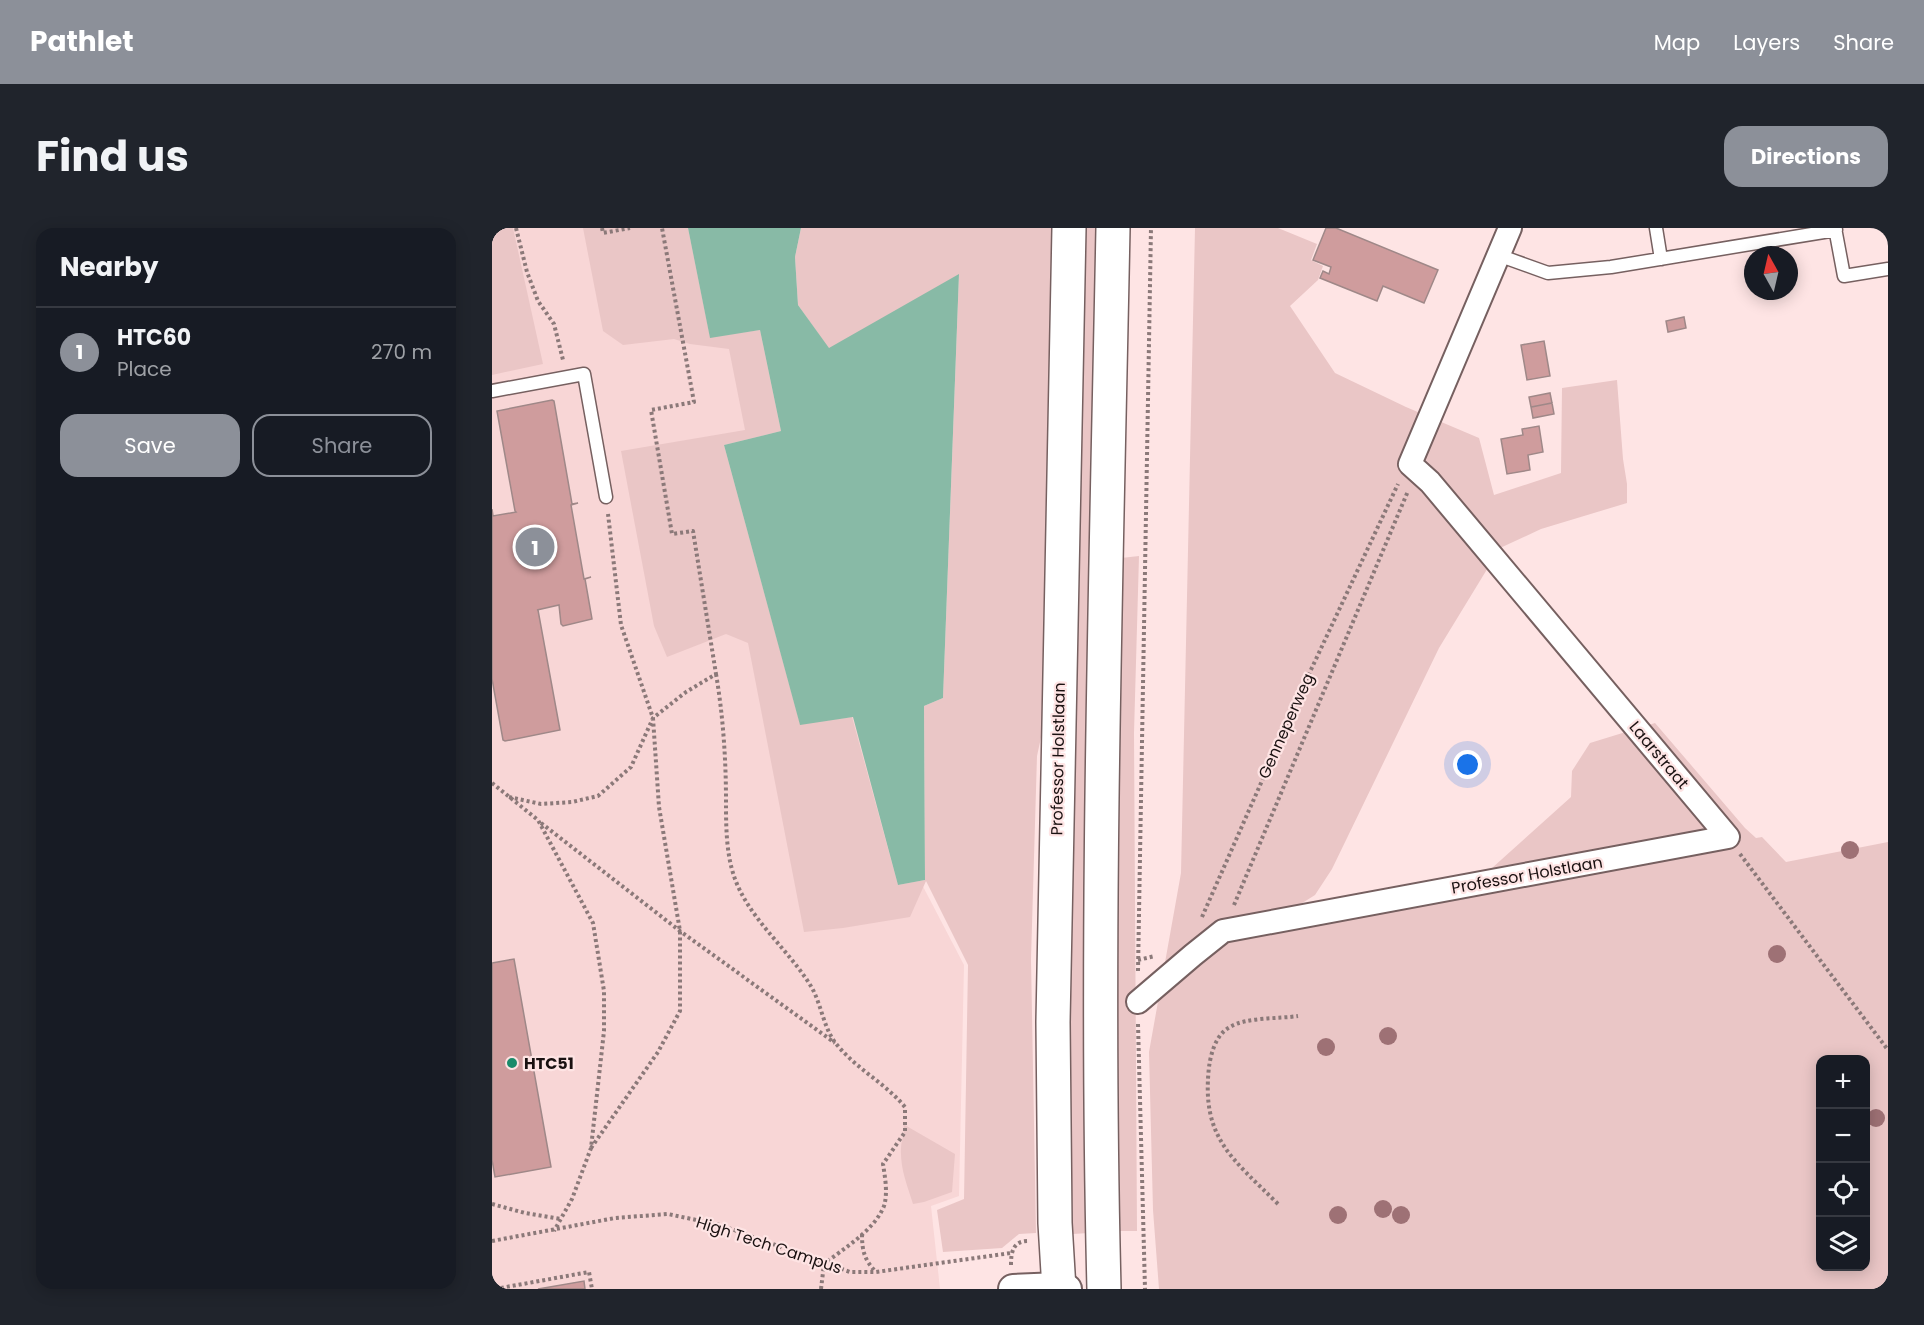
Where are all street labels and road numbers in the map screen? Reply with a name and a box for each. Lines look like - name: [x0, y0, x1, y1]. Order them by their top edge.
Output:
- street label: Genneperweg: [1252, 670, 1320, 782]
- street label: Professor Holstlaan: [1045, 682, 1071, 836]
- street label: Laarstraat: [1624, 716, 1694, 794]
- street label: Professor Holstlaan: [1450, 850, 1604, 900]
- street label: High Tech Campus: [693, 1211, 845, 1279]

